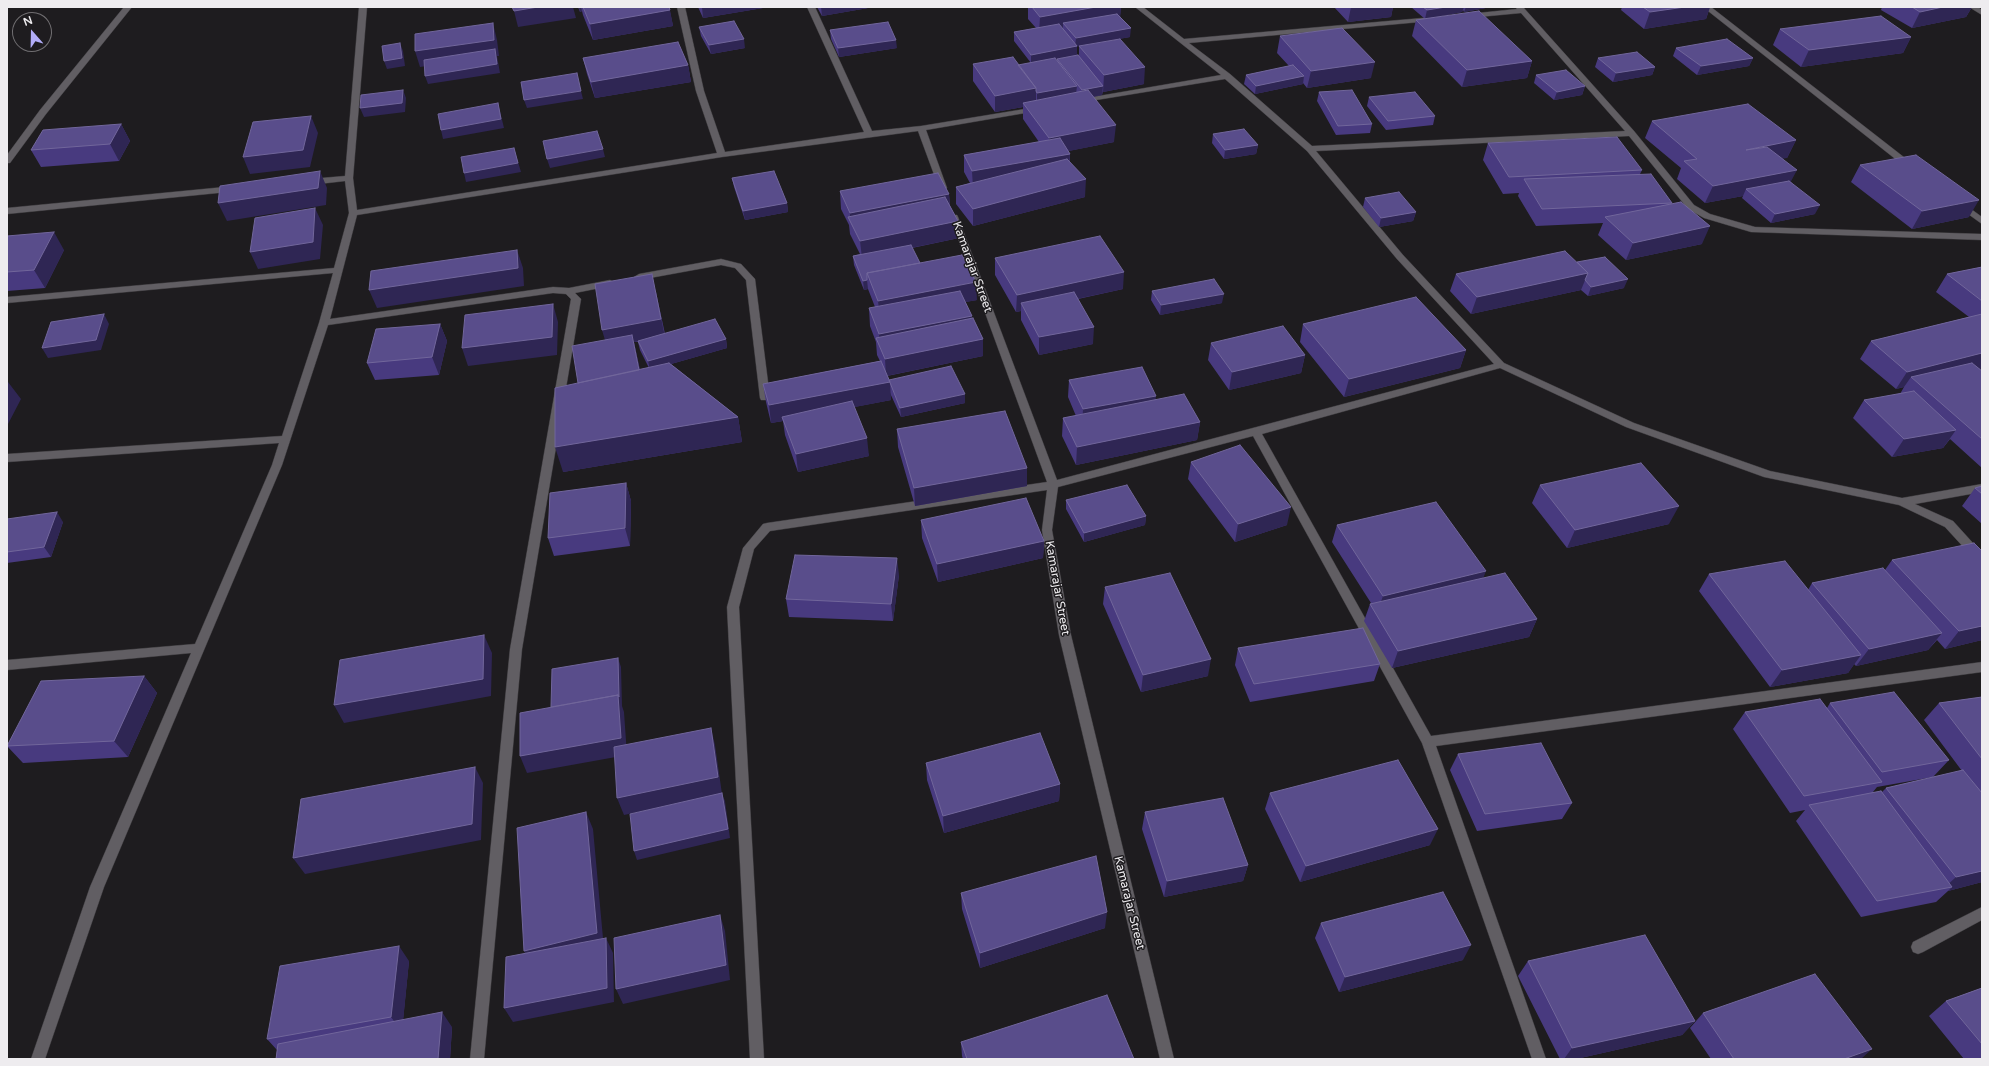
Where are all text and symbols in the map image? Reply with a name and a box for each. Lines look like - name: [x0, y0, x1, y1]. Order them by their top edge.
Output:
- north arrow: [12, 12, 52, 52]
- text: N: [22, 14, 34, 29]
- street label: Kamarajar Street: [949, 220, 995, 314]
- street label: Kamarajar Street: [1042, 540, 1072, 636]
- street label: Kamarajar Street: [1110, 855, 1148, 951]

